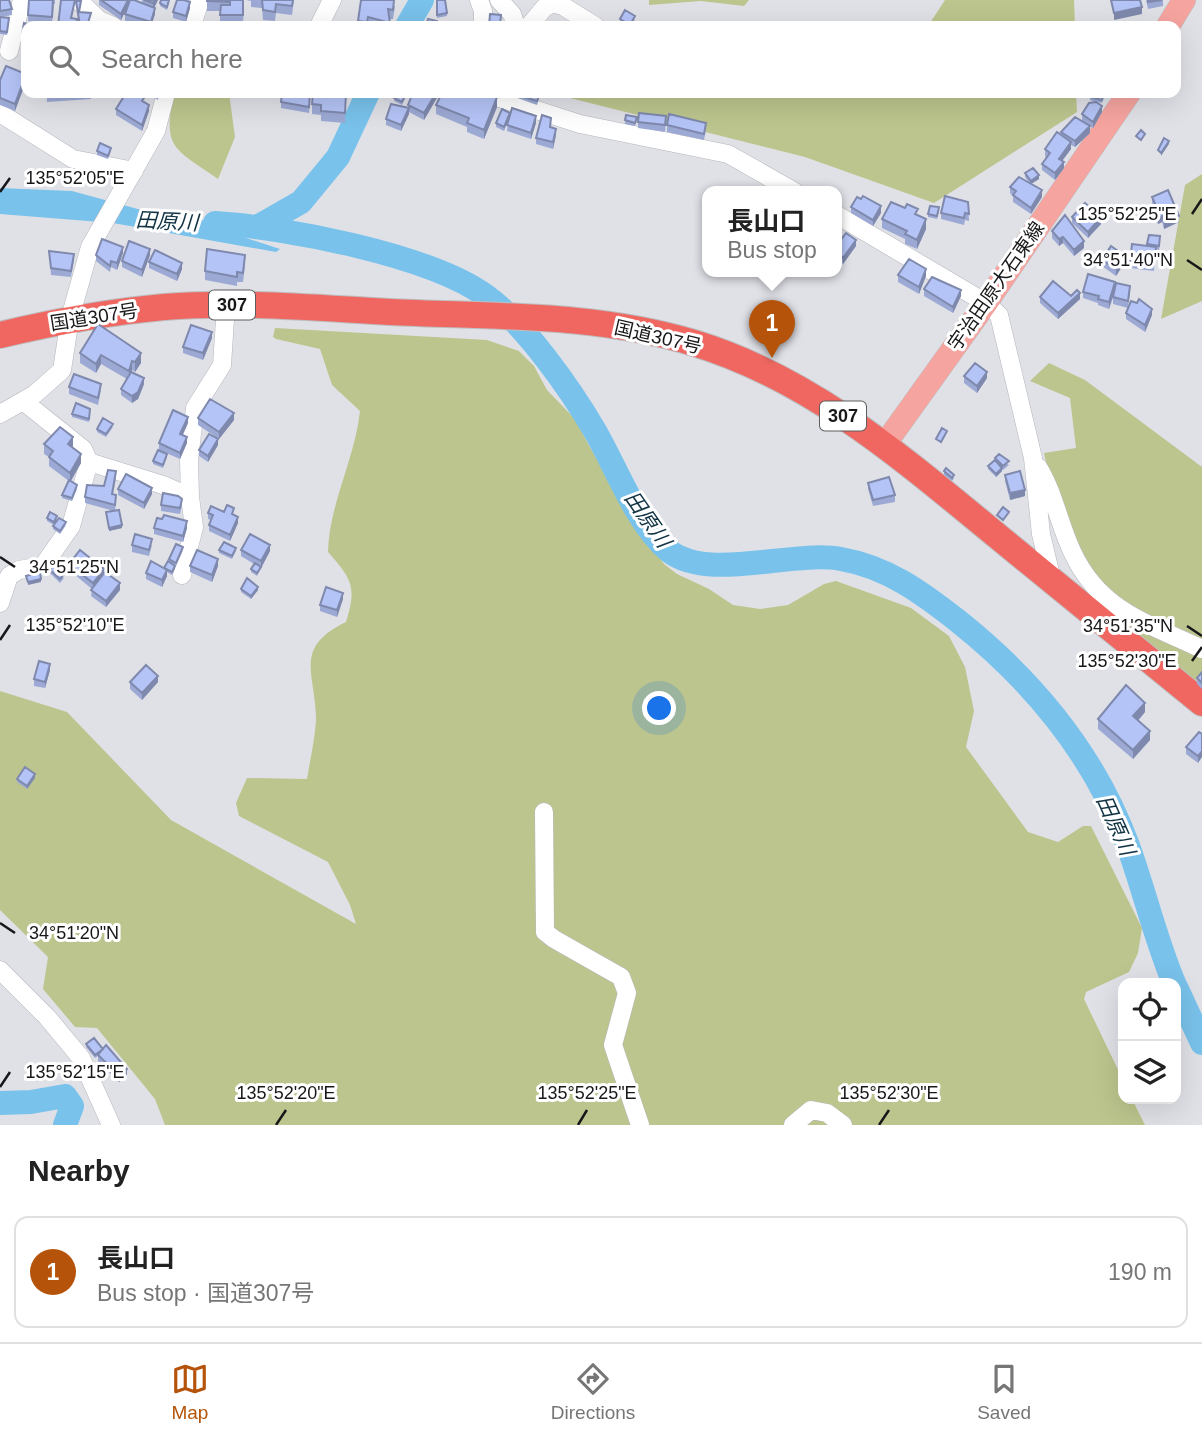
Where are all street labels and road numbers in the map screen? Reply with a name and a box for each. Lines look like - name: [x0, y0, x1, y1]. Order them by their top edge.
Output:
- street label: 宇治田原大石東線: [944, 218, 1048, 354]
- road number: 307: [209, 290, 255, 320]
- street label: 国道307号: [49, 300, 139, 334]
- street label: 国道307号: [612, 317, 704, 357]
- road number: 307: [820, 402, 866, 430]

